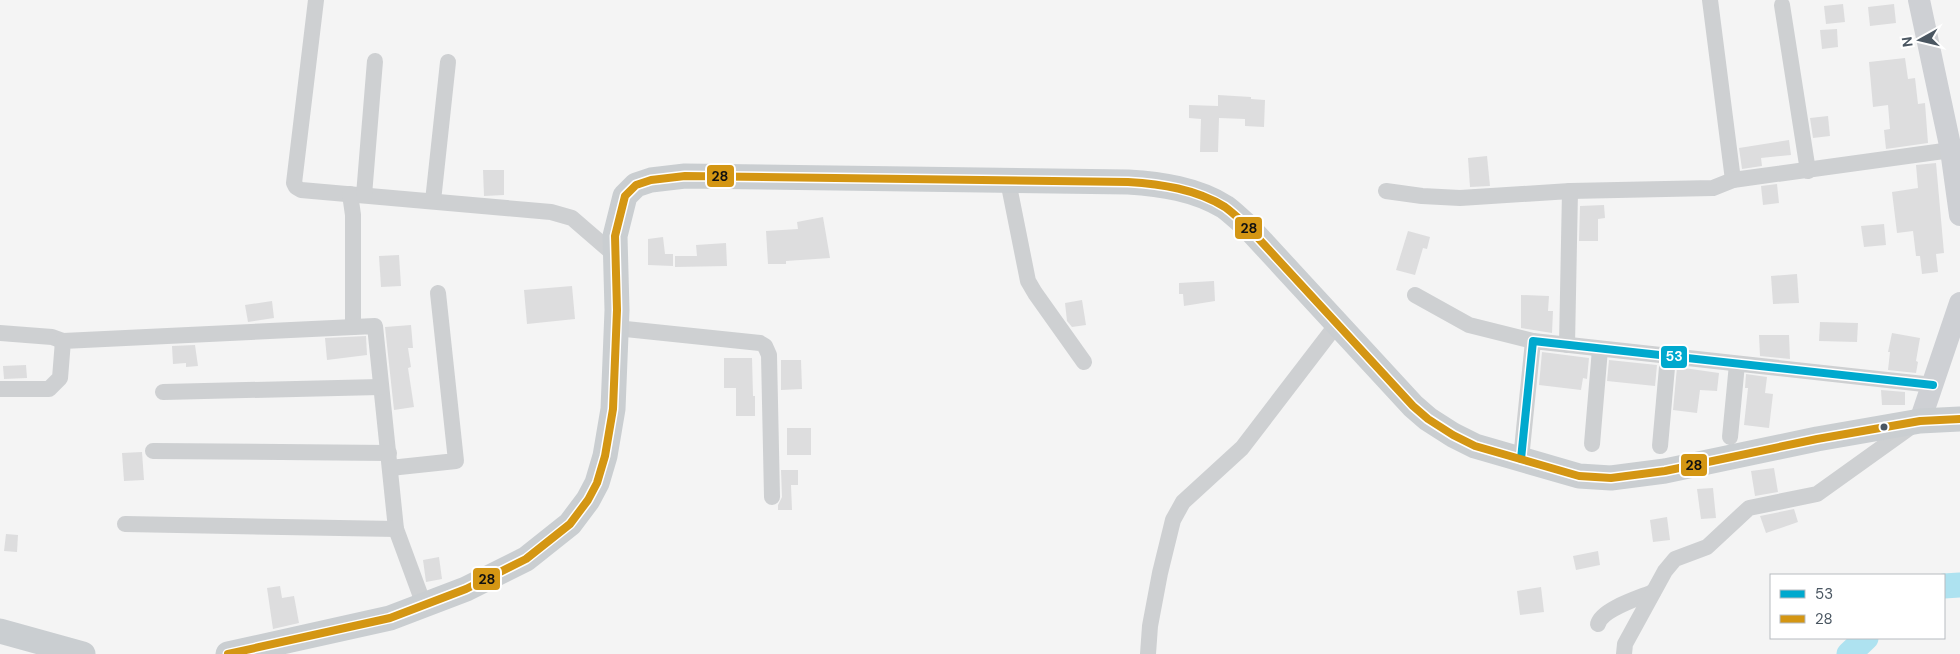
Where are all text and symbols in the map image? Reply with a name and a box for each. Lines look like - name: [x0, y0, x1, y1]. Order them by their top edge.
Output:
- north arrow: [1895, 15, 1945, 65]
- text: N: [1898, 35, 1917, 48]
- line badge: 28: [706, 164, 735, 188]
- text: 28: [712, 167, 729, 185]
- line badge: 28: [1234, 216, 1263, 240]
- text: 28: [1241, 219, 1258, 237]
- line badge: 53: [1660, 345, 1688, 369]
- text: 53: [1665, 347, 1683, 365]
- unlabelled marker: [1879, 422, 1889, 432]
- line badge: 28: [1680, 453, 1708, 477]
- text: 28: [1686, 456, 1703, 474]
- line badge: 28: [472, 567, 501, 591]
- text: 28: [479, 570, 496, 588]
- legend: [1770, 574, 1945, 639]
- text: 53: [1815, 584, 1833, 604]
- text: 28: [1815, 609, 1833, 629]

